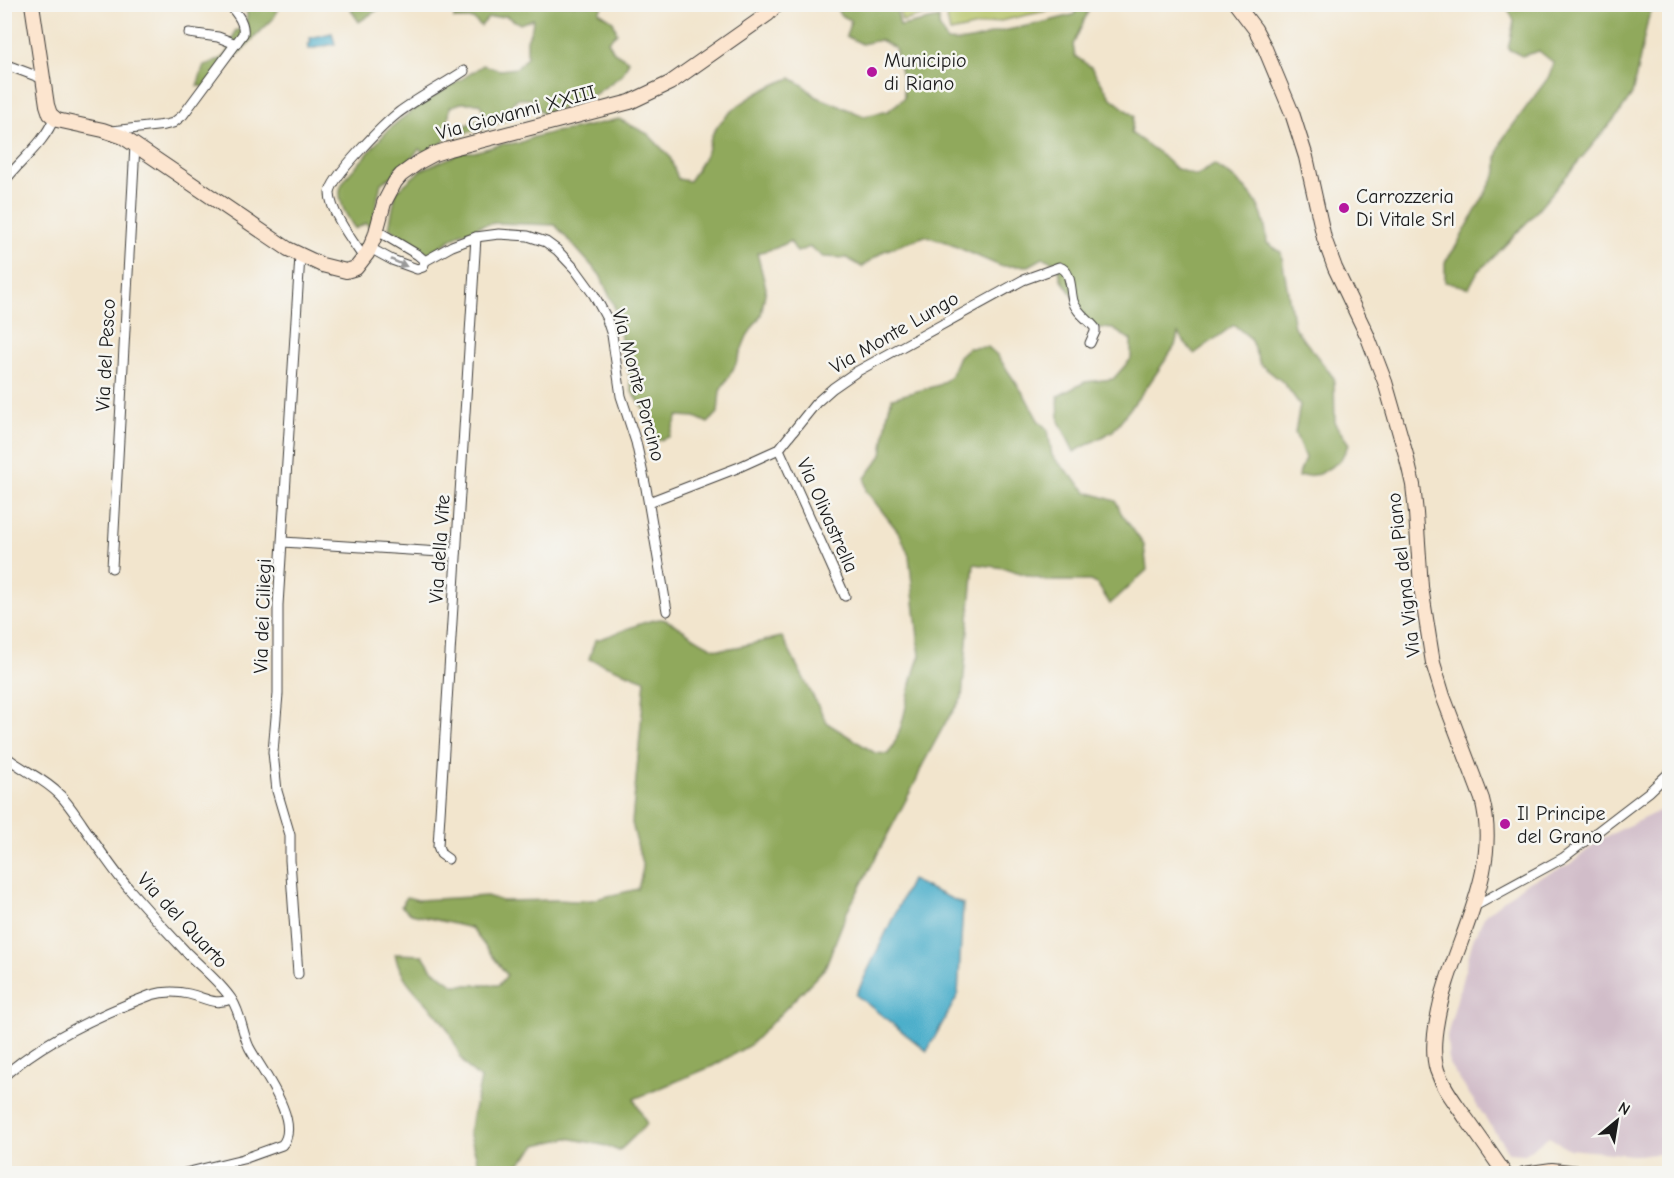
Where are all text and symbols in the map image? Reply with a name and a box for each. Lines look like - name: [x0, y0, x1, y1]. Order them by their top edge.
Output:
- place label: Municipio di Riano: [884, 49, 967, 95]
- marker: Municipio di Riano: [865, 65, 879, 79]
- street label: Via Giovanni XXIII: [434, 80, 598, 145]
- place label: Carrozzeria Di Vitale Srl: [1356, 185, 1455, 231]
- marker: Carrozzeria Di Vitale Srl: [1337, 201, 1351, 215]
- one-way arrow: [390, 258, 407, 267]
- street label: Via Monte Lungo: [826, 286, 963, 379]
- street label: Via del Pesco: [91, 298, 120, 412]
- street label: Via Monte Porcino: [607, 307, 670, 464]
- street label: Via Olivastrella: [792, 454, 863, 576]
- street label: Via Vigna del Piano: [1382, 491, 1425, 659]
- street label: Via della Vite: [424, 494, 455, 604]
- street label: Via dei Ciliegi: [249, 558, 276, 674]
- place label: Il Principe del Grano: [1517, 802, 1605, 848]
- marker: Il Principe del Grano: [1498, 817, 1512, 831]
- street label: Via del Quarto: [133, 868, 233, 973]
- north arrow: [1587, 1091, 1647, 1151]
- text: N: [1615, 1098, 1633, 1119]

